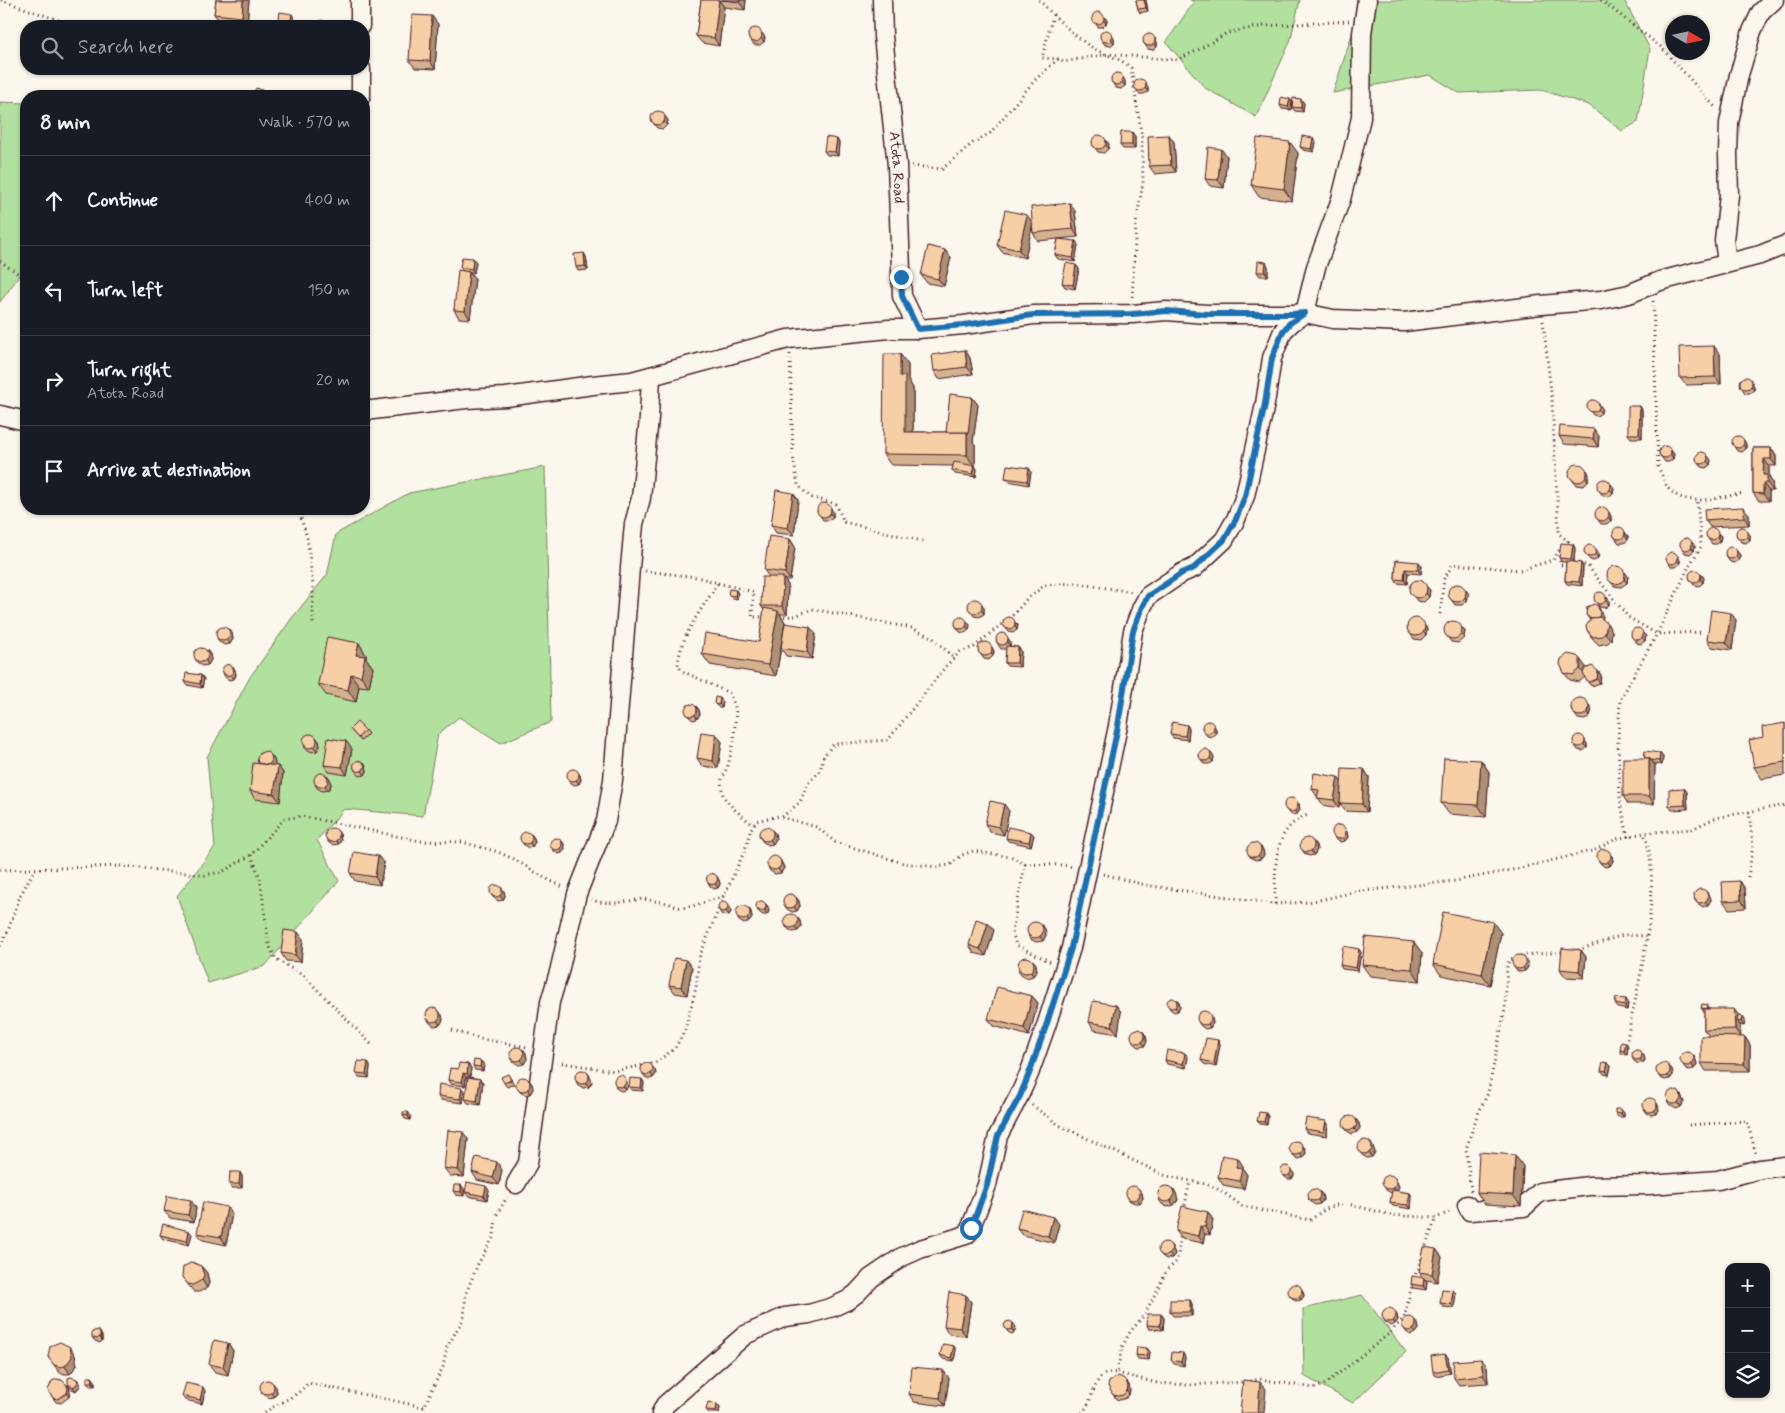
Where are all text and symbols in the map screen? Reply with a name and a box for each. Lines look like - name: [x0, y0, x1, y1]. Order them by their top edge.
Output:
- north arrow: [1665, 15, 1710, 60]
- search box: [20, 20, 370, 75]
- icon: search: [38, 34, 66, 62]
- text: Search here: [78, 35, 174, 60]
- text: 8 min: [40, 109, 91, 137]
- text: Walk · 570 m: [259, 112, 350, 133]
- street label: Atota Road: [883, 130, 908, 204]
- icon: ahead: [40, 187, 68, 215]
- text: Continue: [87, 188, 158, 213]
- text: 400 m: [305, 190, 350, 211]
- route end: [890, 266, 913, 289]
- icon: left: [40, 277, 68, 305]
- text: Turn left: [87, 278, 163, 303]
- text: 150 m: [308, 280, 350, 301]
- text: Turn right: [87, 358, 171, 383]
- icon: right: [40, 367, 68, 395]
- text: 20 m: [316, 370, 350, 391]
- text: Atota Road: [87, 383, 164, 404]
- icon: arrive: [40, 457, 68, 485]
- text: Arrive at destination: [87, 458, 251, 483]
- route start: [960, 1217, 983, 1240]
- map controls: [1725, 1263, 1770, 1398]
- button: +: [1725, 1263, 1770, 1308]
- button: −: [1725, 1308, 1770, 1353]
- button: layers: [1725, 1353, 1770, 1398]

